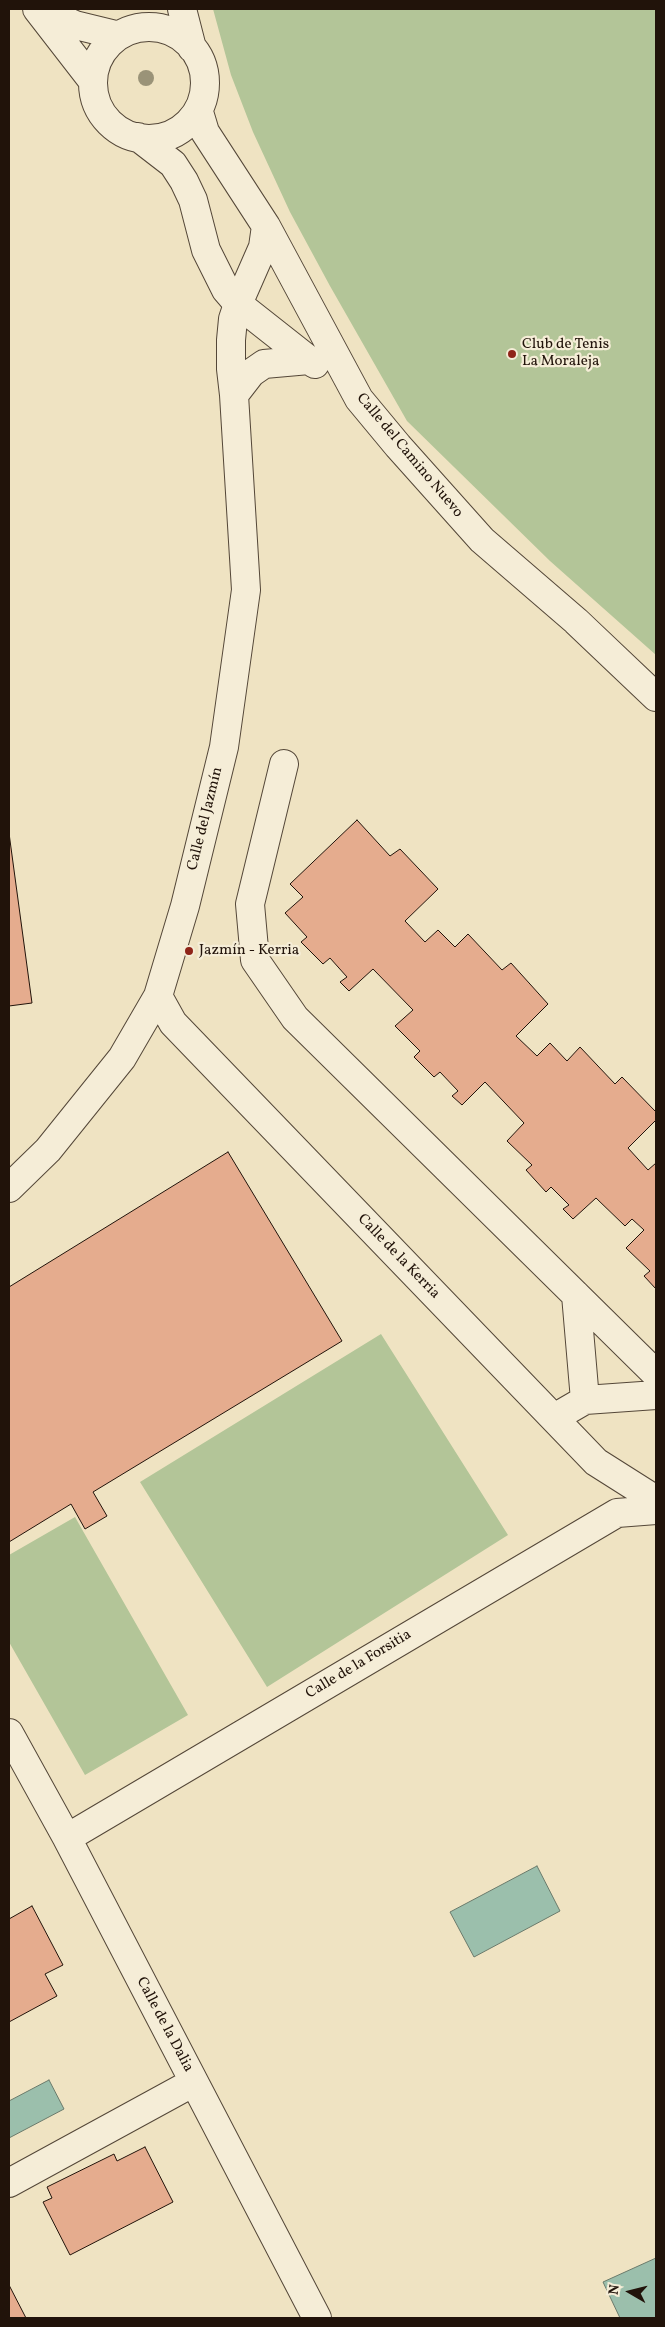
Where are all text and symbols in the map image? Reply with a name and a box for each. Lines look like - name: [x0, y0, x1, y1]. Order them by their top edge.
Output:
- place label: Club de Tenis La Moraleja: [522, 336, 609, 371]
- marker: Club de Tenis La Moraleja: [506, 348, 518, 360]
- street label: Calle del Camino Nuevo: [352, 390, 466, 522]
- street label: Calle del Jazmín: [184, 765, 228, 873]
- place label: Jazmín - Kerria: [199, 942, 299, 960]
- marker: Jazmín - Kerria: [183, 945, 195, 957]
- street label: Calle de la Kerria: [353, 1211, 443, 1303]
- street label: Calle de la Forsitia: [303, 1626, 415, 1704]
- street label: Calle de la Dalia: [131, 1975, 197, 2075]
- north arrow: [605, 2267, 655, 2317]
- text: N: [605, 2283, 625, 2296]

